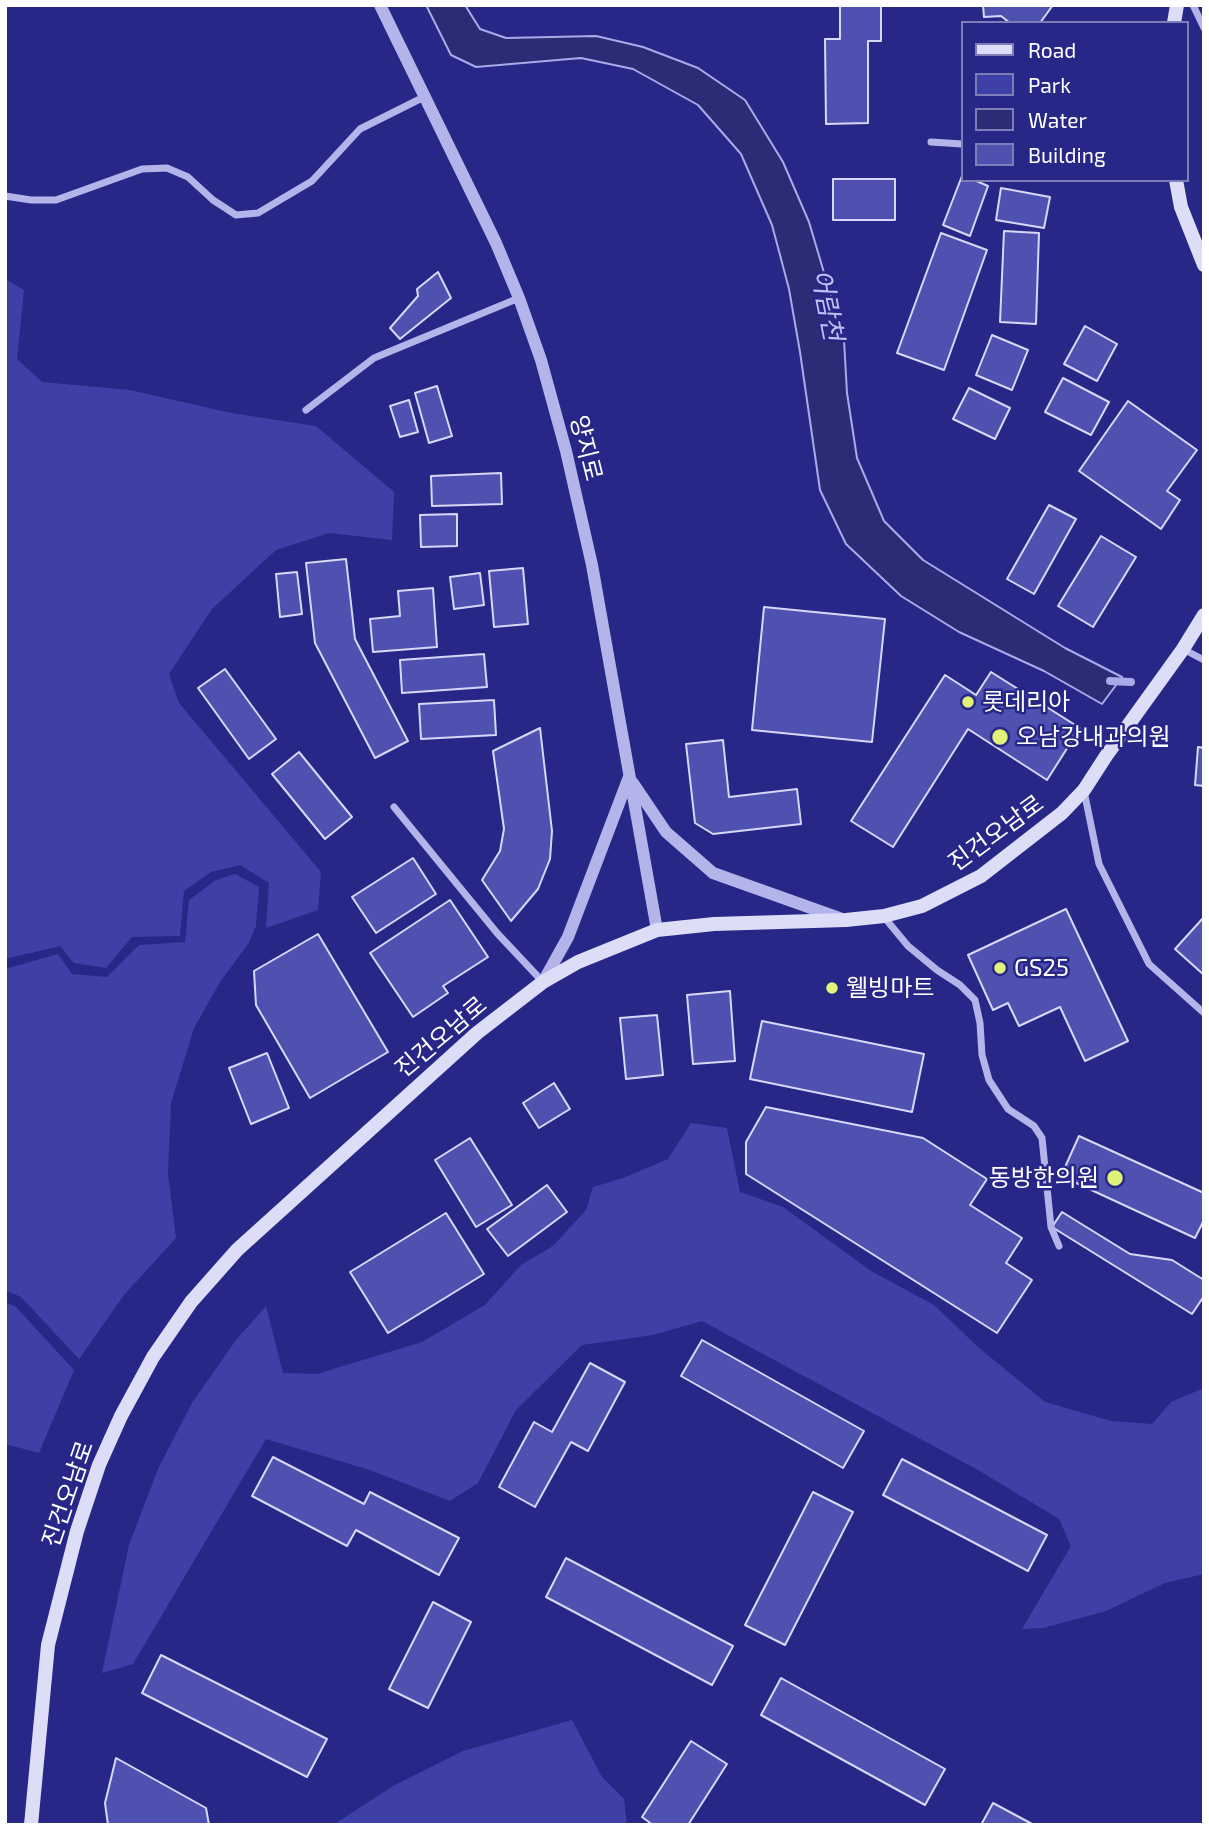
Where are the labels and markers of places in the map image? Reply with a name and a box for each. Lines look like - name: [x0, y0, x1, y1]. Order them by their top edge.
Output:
- place label: 롯데리아: [982, 688, 1070, 716]
- marker: 롯데리아: [960, 694, 976, 710]
- place label: 오남강내과의원: [1016, 723, 1171, 751]
- marker: 오남강내과의원: [990, 727, 1010, 747]
- place label: GS25: [1014, 954, 1069, 982]
- marker: GS25: [992, 960, 1008, 976]
- place label: 웰빙마트: [846, 974, 934, 1002]
- marker: 웰빙마트: [824, 980, 840, 996]
- place label: 동방한의원: [989, 1164, 1099, 1192]
- marker: 동방한의원: [1105, 1168, 1125, 1188]

